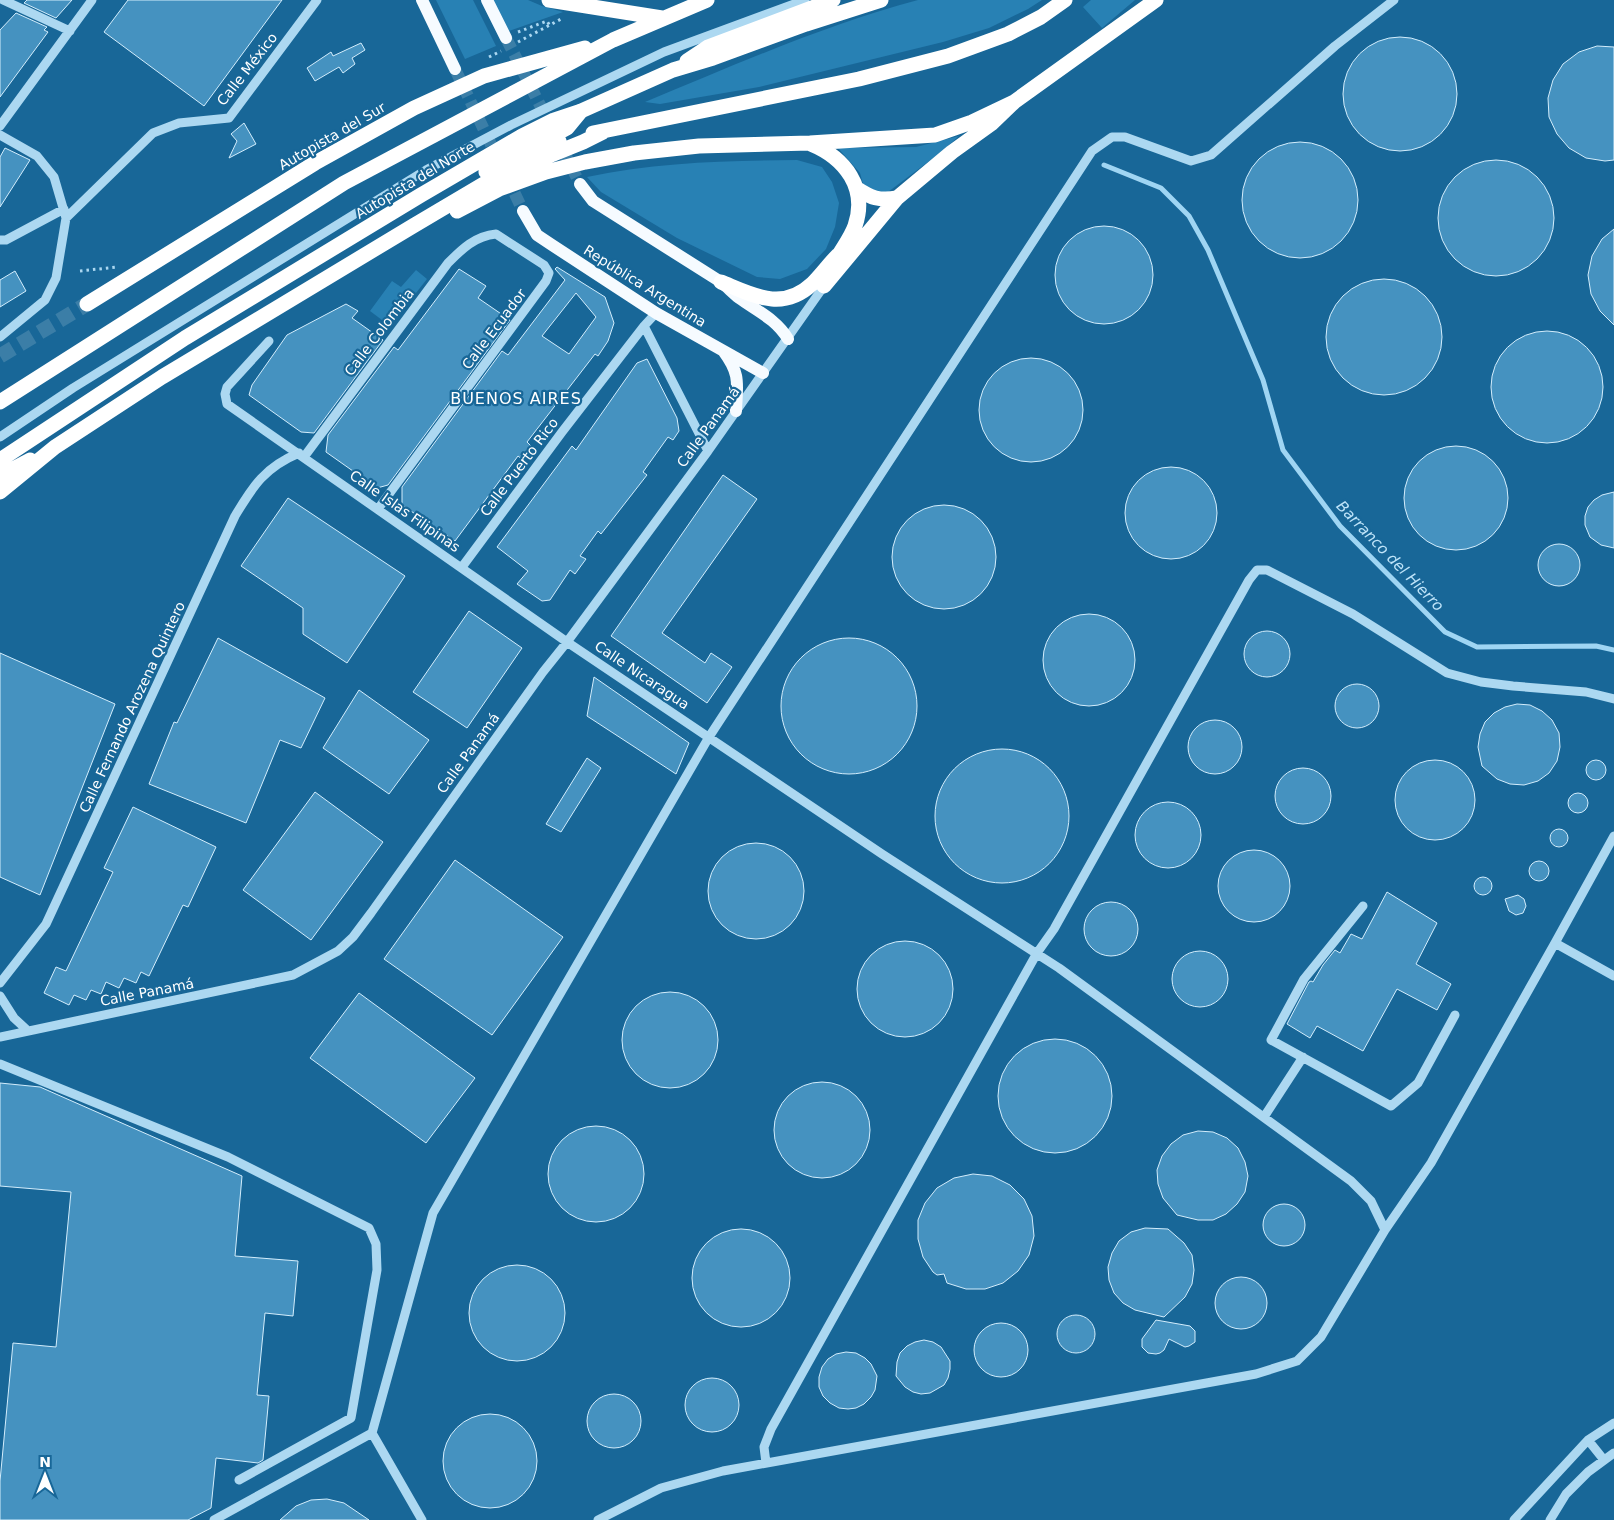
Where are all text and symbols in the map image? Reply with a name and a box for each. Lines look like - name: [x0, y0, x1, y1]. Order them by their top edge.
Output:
- street label: Calle México: [214, 29, 280, 109]
- street label: Autopista del Sur: [276, 99, 388, 173]
- street label: Autopista del Norte: [353, 138, 477, 222]
- street label: República Argentina: [581, 242, 709, 330]
- street label: Calle Colombia: [341, 285, 417, 379]
- street label: Calle Ecuador: [459, 285, 530, 372]
- street label: Calle Panamá: [674, 384, 742, 470]
- district label: BUENOS AIRES: [450, 389, 582, 408]
- street label: Calle Puerto Rico: [477, 415, 561, 519]
- street label: Calle Islas Filipinas: [347, 467, 463, 555]
- water label: Barranco del Hierro: [1333, 497, 1447, 615]
- street label: Calle Fernando Arozena Quintero: [76, 599, 188, 815]
- street label: Calle Nicaragua: [592, 637, 692, 713]
- street label: Calle Panamá: [434, 710, 502, 796]
- street label: Calle Panamá: [99, 975, 195, 1009]
- north arrow: [20, 1450, 70, 1500]
- text: N: [39, 1454, 51, 1470]

